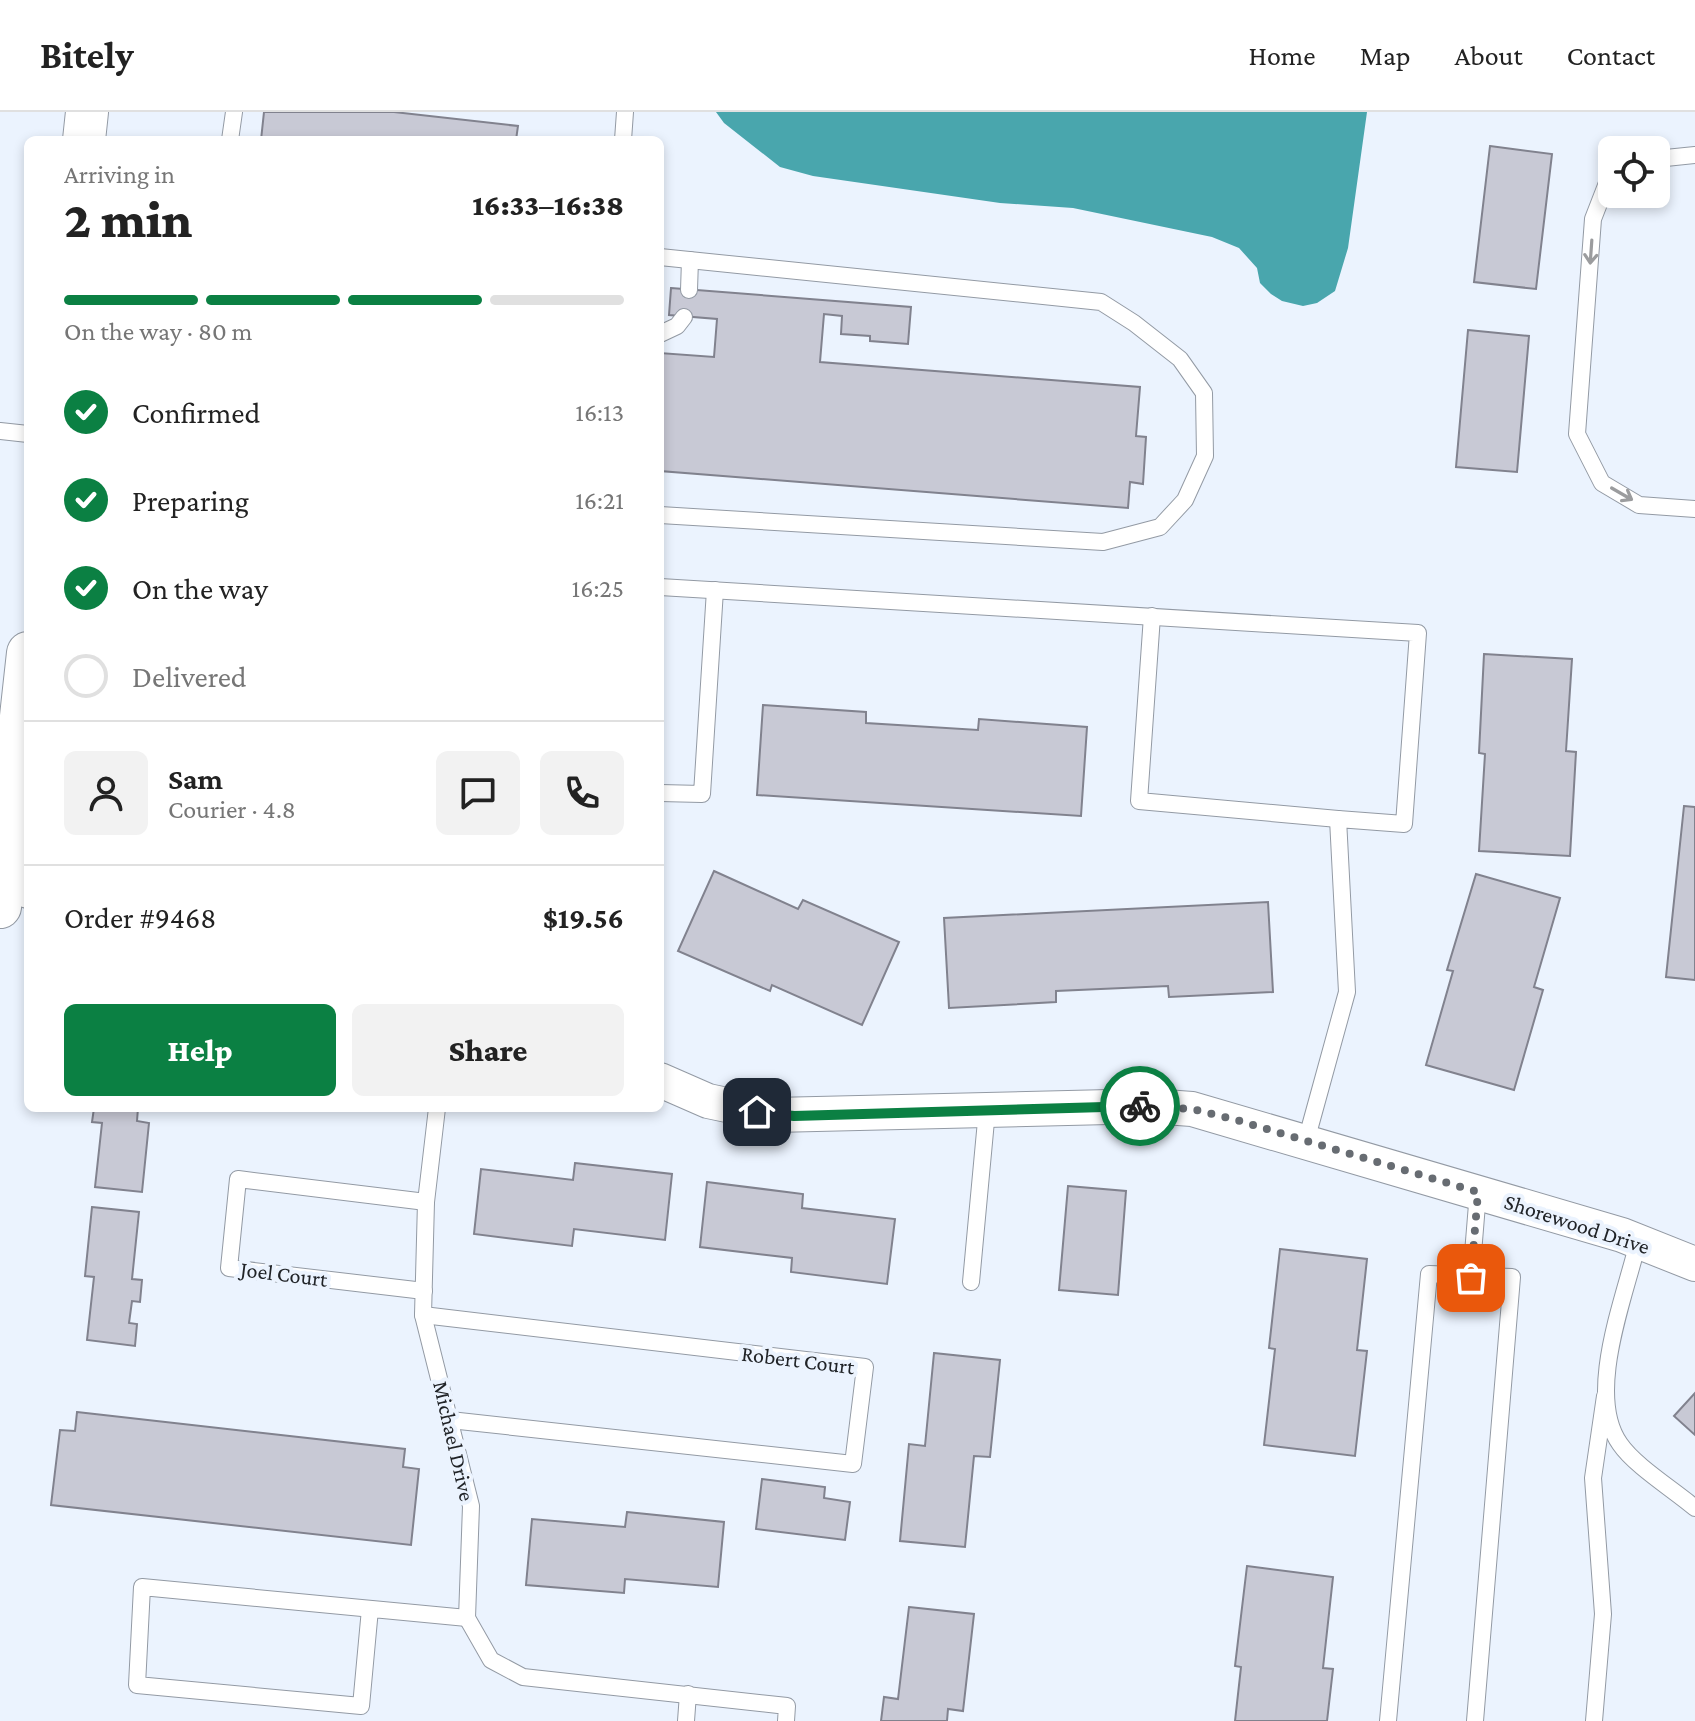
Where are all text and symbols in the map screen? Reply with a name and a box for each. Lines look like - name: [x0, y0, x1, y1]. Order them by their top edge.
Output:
- text: Bitely: [40, 34, 134, 76]
- text: Home: [1249, 40, 1316, 71]
- text: Map: [1360, 40, 1411, 71]
- text: About: [1455, 40, 1523, 71]
- text: Contact: [1567, 40, 1655, 71]
- map controls: [1598, 136, 1670, 208]
- button: locate: [1598, 136, 1670, 208]
- text: Arriving in: [64, 160, 175, 189]
- text: 16:33–16:38: [472, 188, 624, 221]
- text: 2 min: [64, 190, 192, 248]
- one-way arrow: [1583, 238, 1598, 265]
- text: On the way · 80 m: [64, 317, 252, 346]
- icon: check: [64, 390, 108, 434]
- text: Confirmed: [132, 396, 260, 429]
- text: 16:13: [575, 398, 624, 427]
- icon: check: [64, 478, 108, 522]
- text: Preparing: [132, 484, 249, 517]
- text: 16:21: [575, 486, 624, 515]
- one-way arrow: [1610, 487, 1633, 503]
- icon: check: [64, 566, 108, 610]
- text: On the way: [132, 572, 268, 605]
- text: 16:25: [572, 574, 624, 603]
- text: Delivered: [132, 660, 247, 693]
- button: person: [64, 751, 148, 835]
- button: chat: [436, 751, 520, 835]
- button: phone: [540, 751, 624, 835]
- text: Sam: [168, 762, 223, 795]
- text: Courier · 4.8: [168, 795, 296, 824]
- text: Order #9468: [64, 901, 216, 934]
- text: $19.56: [543, 901, 624, 934]
- button: Help: [64, 1004, 336, 1096]
- button: Share: [352, 1004, 624, 1096]
- courier: [1100, 1066, 1180, 1146]
- pin: [723, 1078, 791, 1146]
- icon: bike: [1118, 1084, 1162, 1128]
- icon: home: [735, 1090, 779, 1134]
- street label: Shorewood Drive: [1501, 1189, 1653, 1259]
- pin: [1437, 1244, 1505, 1312]
- street label: Joel Court: [237, 1256, 330, 1292]
- icon: bag: [1449, 1256, 1493, 1300]
- street label: Robert Court: [740, 1341, 857, 1379]
- street label: Michael Drive: [428, 1379, 480, 1503]

